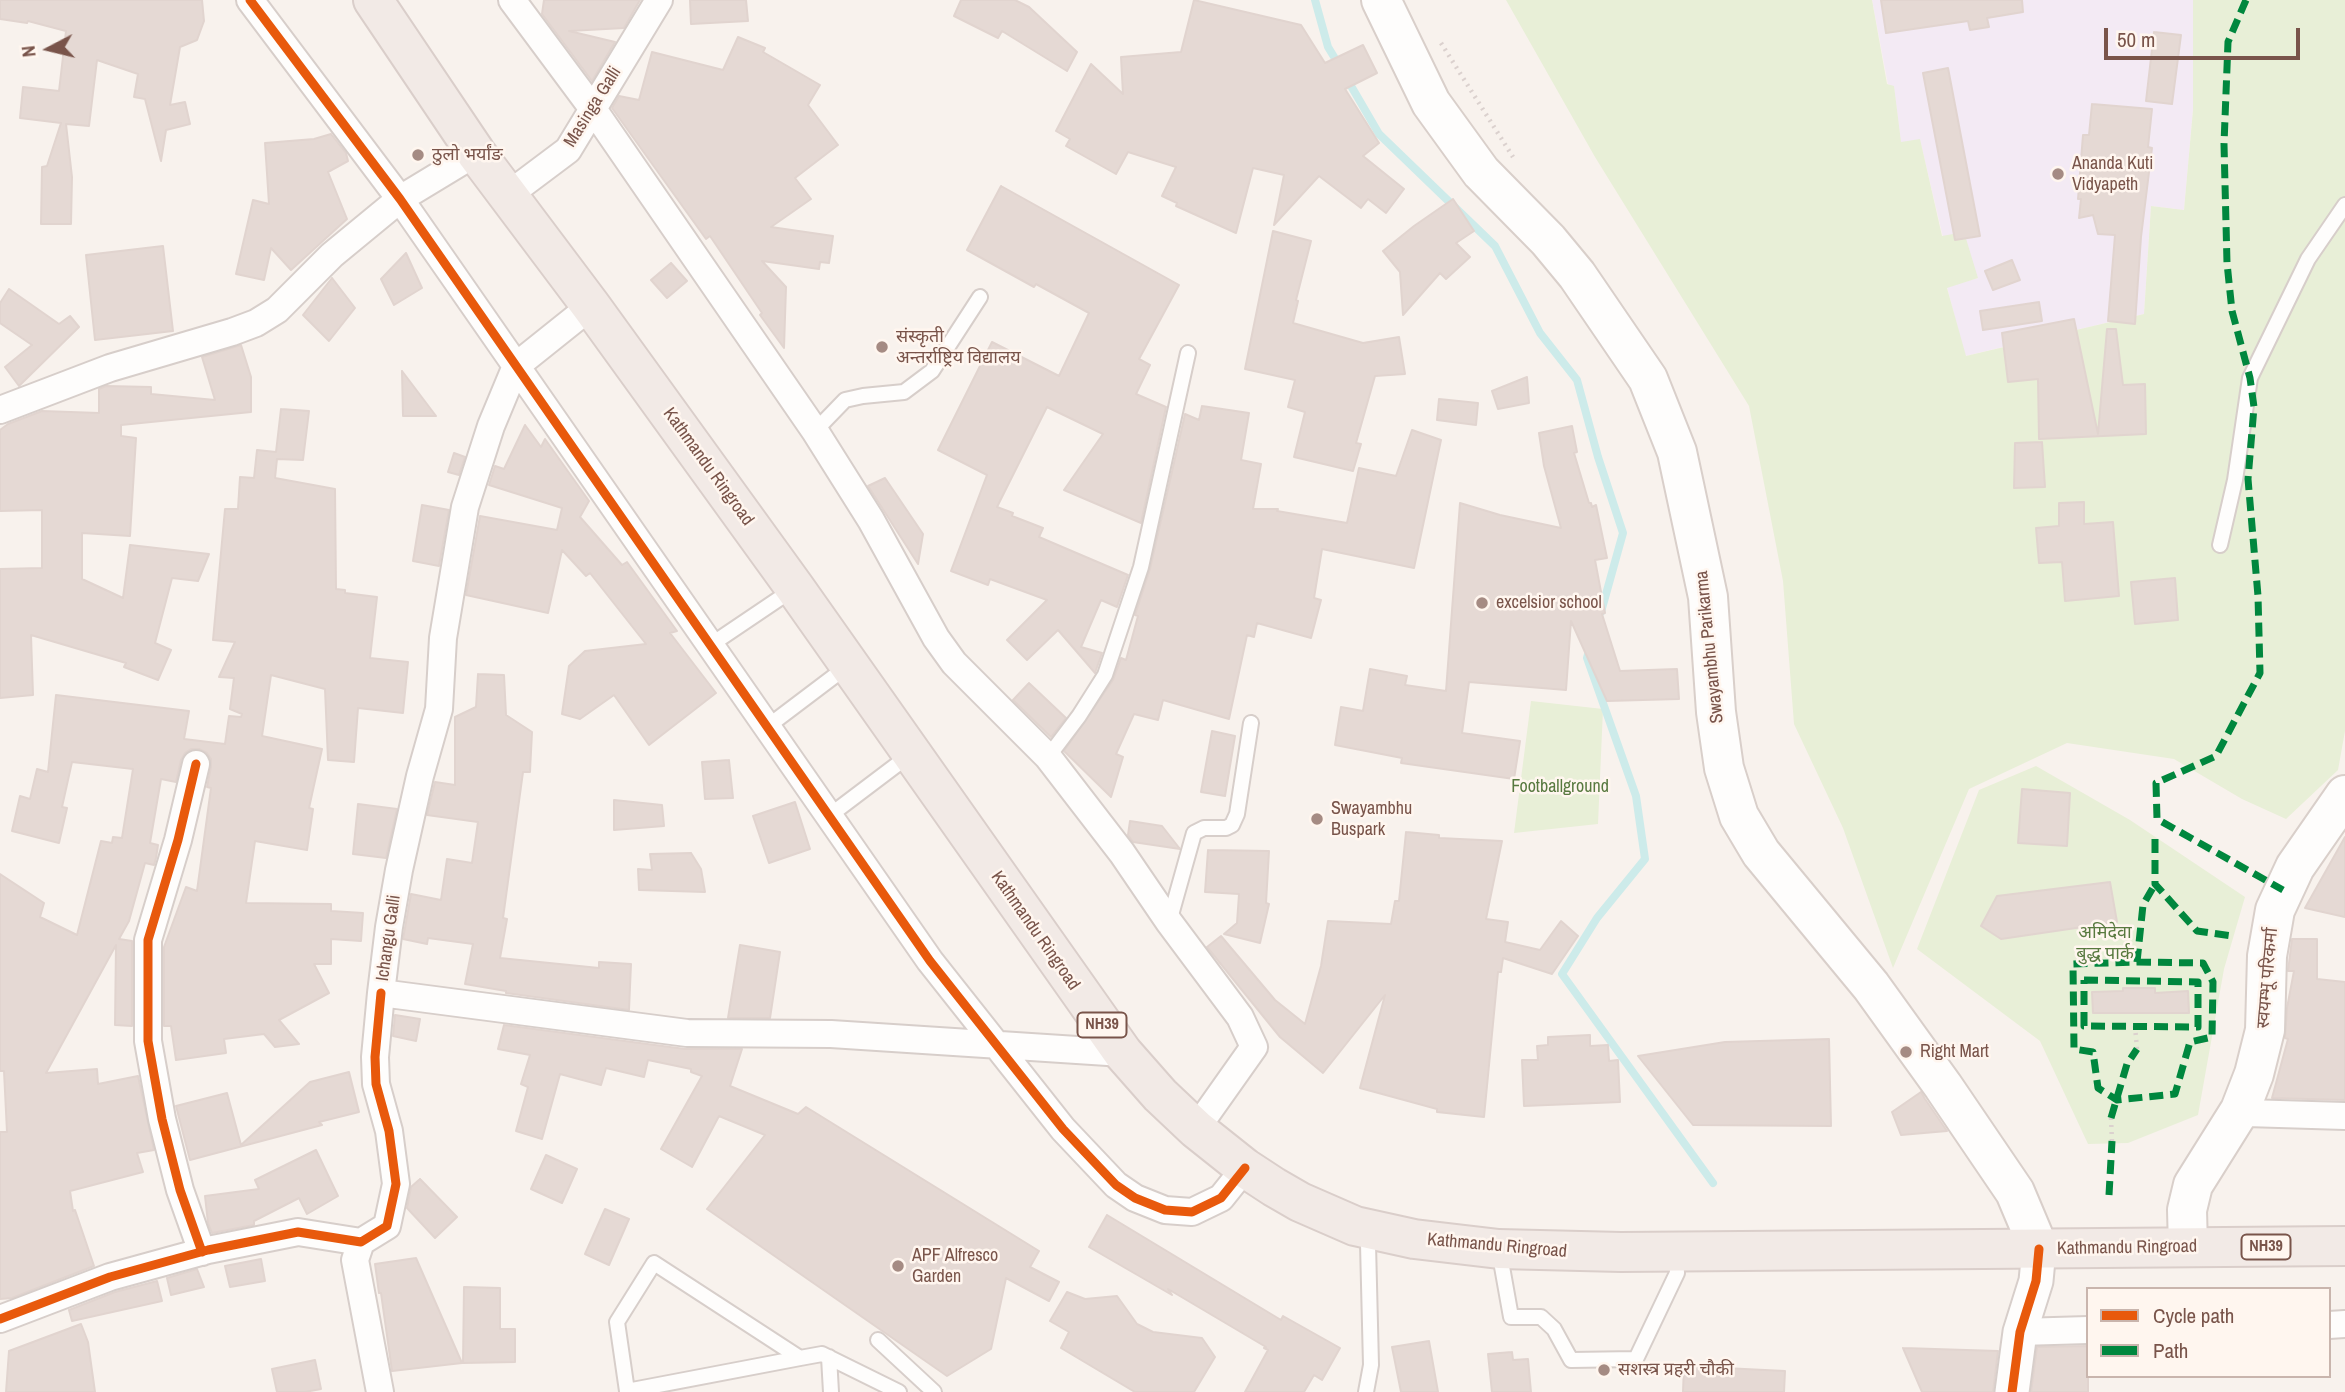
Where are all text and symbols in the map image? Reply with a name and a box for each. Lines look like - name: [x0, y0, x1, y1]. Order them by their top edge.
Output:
- north arrow: [14, 14, 84, 84]
- scale bar: [2107, 14, 2303, 58]
- text: 50 m: [2117, 25, 2155, 54]
- text: N: [15, 44, 42, 59]
- street label: Masinga Galli: [560, 63, 626, 151]
- place label: ठुलो भर्यांङ: [432, 144, 503, 166]
- marker: ठुलो भर्यांङ: [410, 147, 426, 163]
- place label: Ananda Kuti Vidyapeth: [2072, 153, 2153, 196]
- marker: Ananda Kuti Vidyapeth: [2050, 166, 2066, 182]
- place label: संस्कृती अन्तर्राष्ट्रिय विद्यालय: [896, 326, 1021, 368]
- marker: संस्कृती अन्तर्राष्ट्रिय विद्यालय: [874, 339, 890, 355]
- street label: Kathmandu Ringroad: [658, 404, 758, 530]
- street label: Swayambhu Parikarma: [1691, 570, 1729, 724]
- place label: excelsior school: [1496, 592, 1602, 614]
- marker: excelsior school: [1474, 595, 1490, 611]
- park label: Footballground: [1511, 776, 1609, 798]
- place label: Swayambhu Buspark: [1331, 798, 1412, 840]
- marker: Swayambhu Buspark: [1309, 811, 1325, 827]
- street label: Kathmandu Ringroad: [986, 867, 1084, 995]
- street label: Ichangu Galli: [372, 893, 406, 983]
- park label: अमिदेवा बुद्ध पार्क: [2076, 922, 2134, 964]
- street label: स्वयम्भू परिकर्मा: [2253, 927, 2283, 1029]
- road number: NH39: [1078, 1012, 1126, 1037]
- place label: Right Mart: [1920, 1041, 1989, 1063]
- marker: Right Mart: [1898, 1044, 1914, 1060]
- street label: Kathmandu Ringroad: [1426, 1229, 1568, 1263]
- road number: NH39: [2242, 1234, 2290, 1260]
- street label: Kathmandu Ringroad: [2057, 1236, 2197, 1260]
- place label: APF Alfresco Garden: [912, 1245, 998, 1288]
- marker: APF Alfresco Garden: [890, 1258, 906, 1274]
- legend: [2086, 1287, 2331, 1378]
- text: Cycle path: [2153, 1301, 2234, 1330]
- text: Path: [2153, 1336, 2188, 1365]
- place label: सशस्त्र प्रहरी चौकी: [1618, 1359, 1734, 1381]
- marker: सशस्त्र प्रहरी चौकी: [1596, 1362, 1612, 1378]

